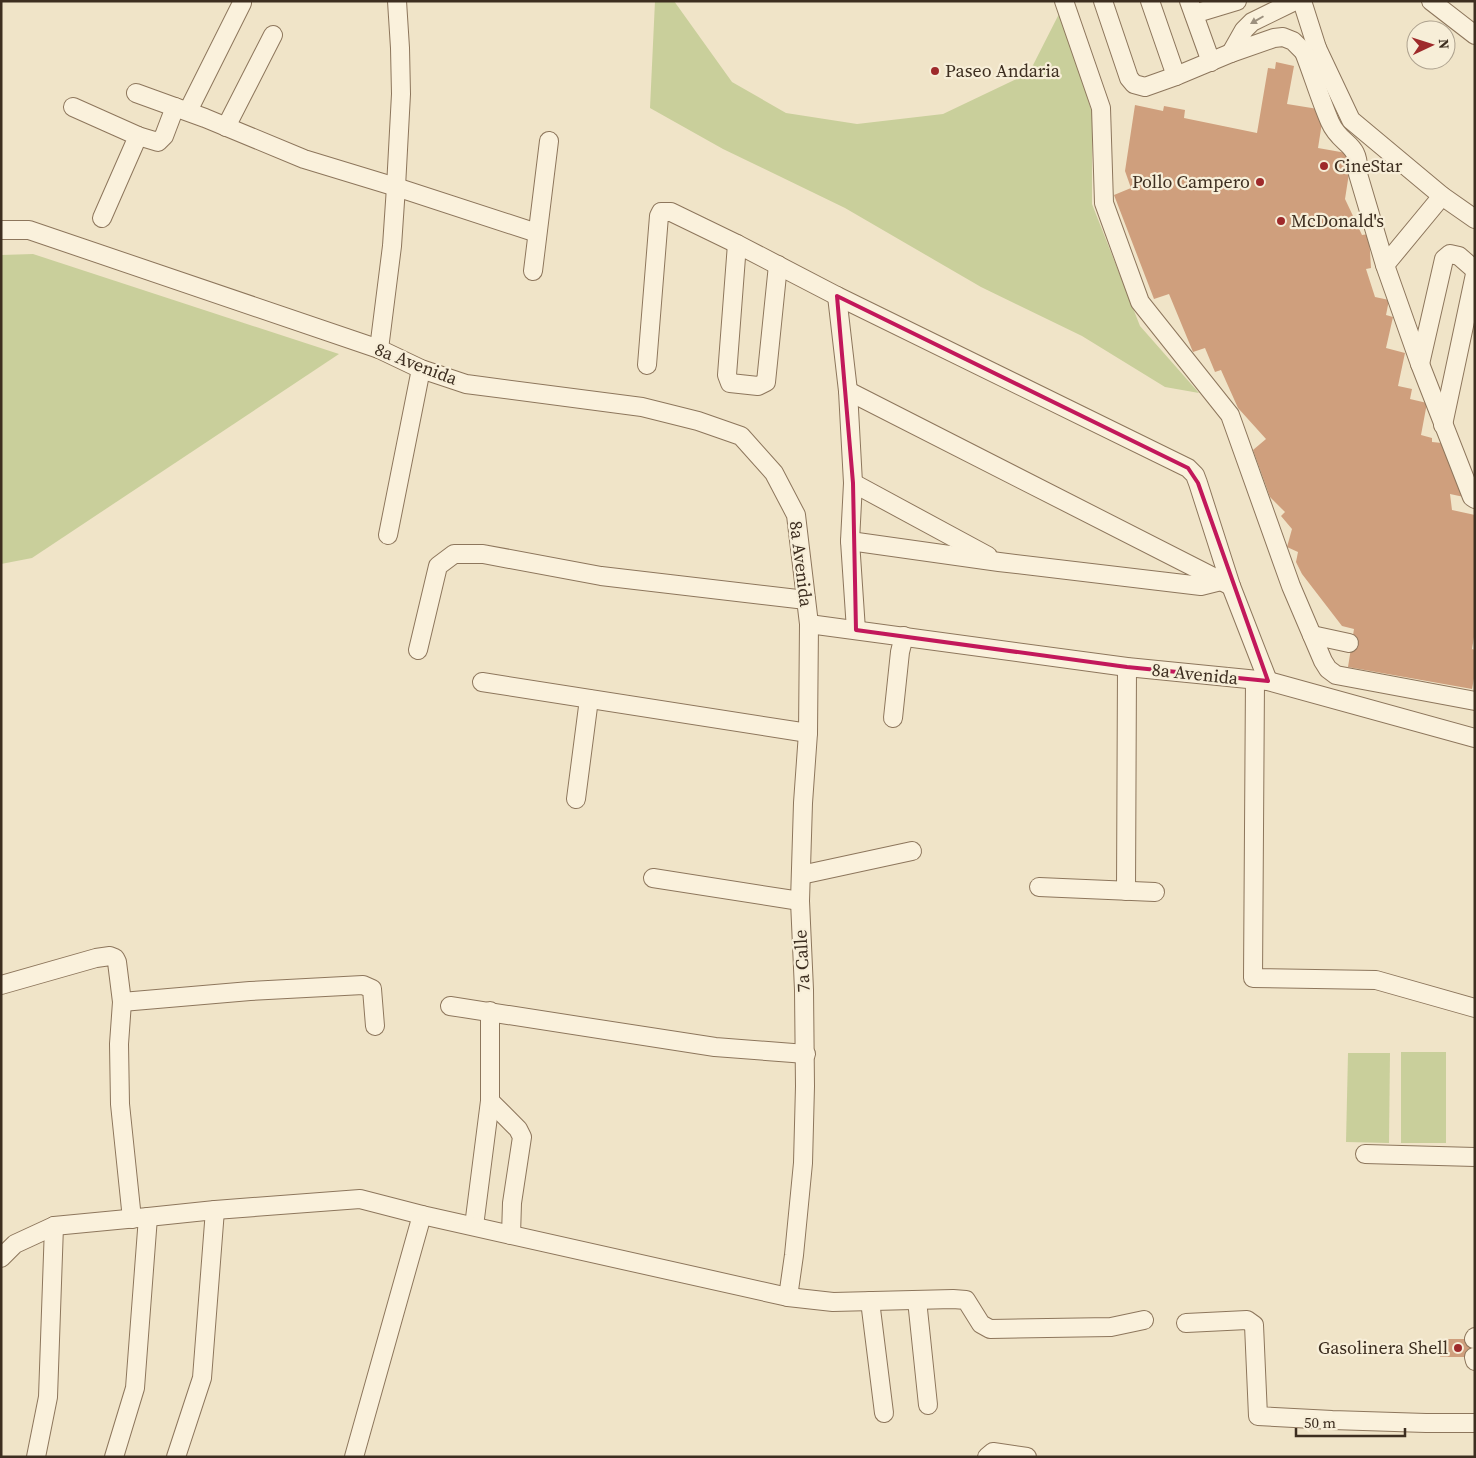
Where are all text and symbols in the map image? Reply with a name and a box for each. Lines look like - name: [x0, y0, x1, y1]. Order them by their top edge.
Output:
- one-way arrow: [1249, 16, 1264, 24]
- north arrow: [1406, 20, 1456, 70]
- text: N: [1434, 38, 1454, 50]
- place label: Paseo Andaria: [945, 58, 1061, 83]
- marker: Paseo Andaria: [929, 65, 941, 77]
- place label: CineStar: [1334, 153, 1403, 178]
- marker: CineStar: [1318, 160, 1330, 172]
- place label: Pollo Campero: [1132, 169, 1250, 194]
- marker: Pollo Campero: [1254, 176, 1266, 188]
- place label: McDonald's: [1291, 208, 1384, 233]
- marker: McDonald's: [1275, 215, 1287, 227]
- street label: 8a Avenida: [371, 336, 462, 391]
- street label: 8a Avenida: [784, 519, 819, 609]
- street label: 8a Avenida: [1151, 657, 1240, 691]
- street label: 7a Calle: [787, 929, 816, 993]
- place label: Gasolinera Shell: [1318, 1335, 1448, 1360]
- marker: Gasolinera Shell: [1452, 1342, 1464, 1354]
- scale bar: [1296, 1406, 1405, 1438]
- text: 50 m: [1304, 1412, 1336, 1433]

